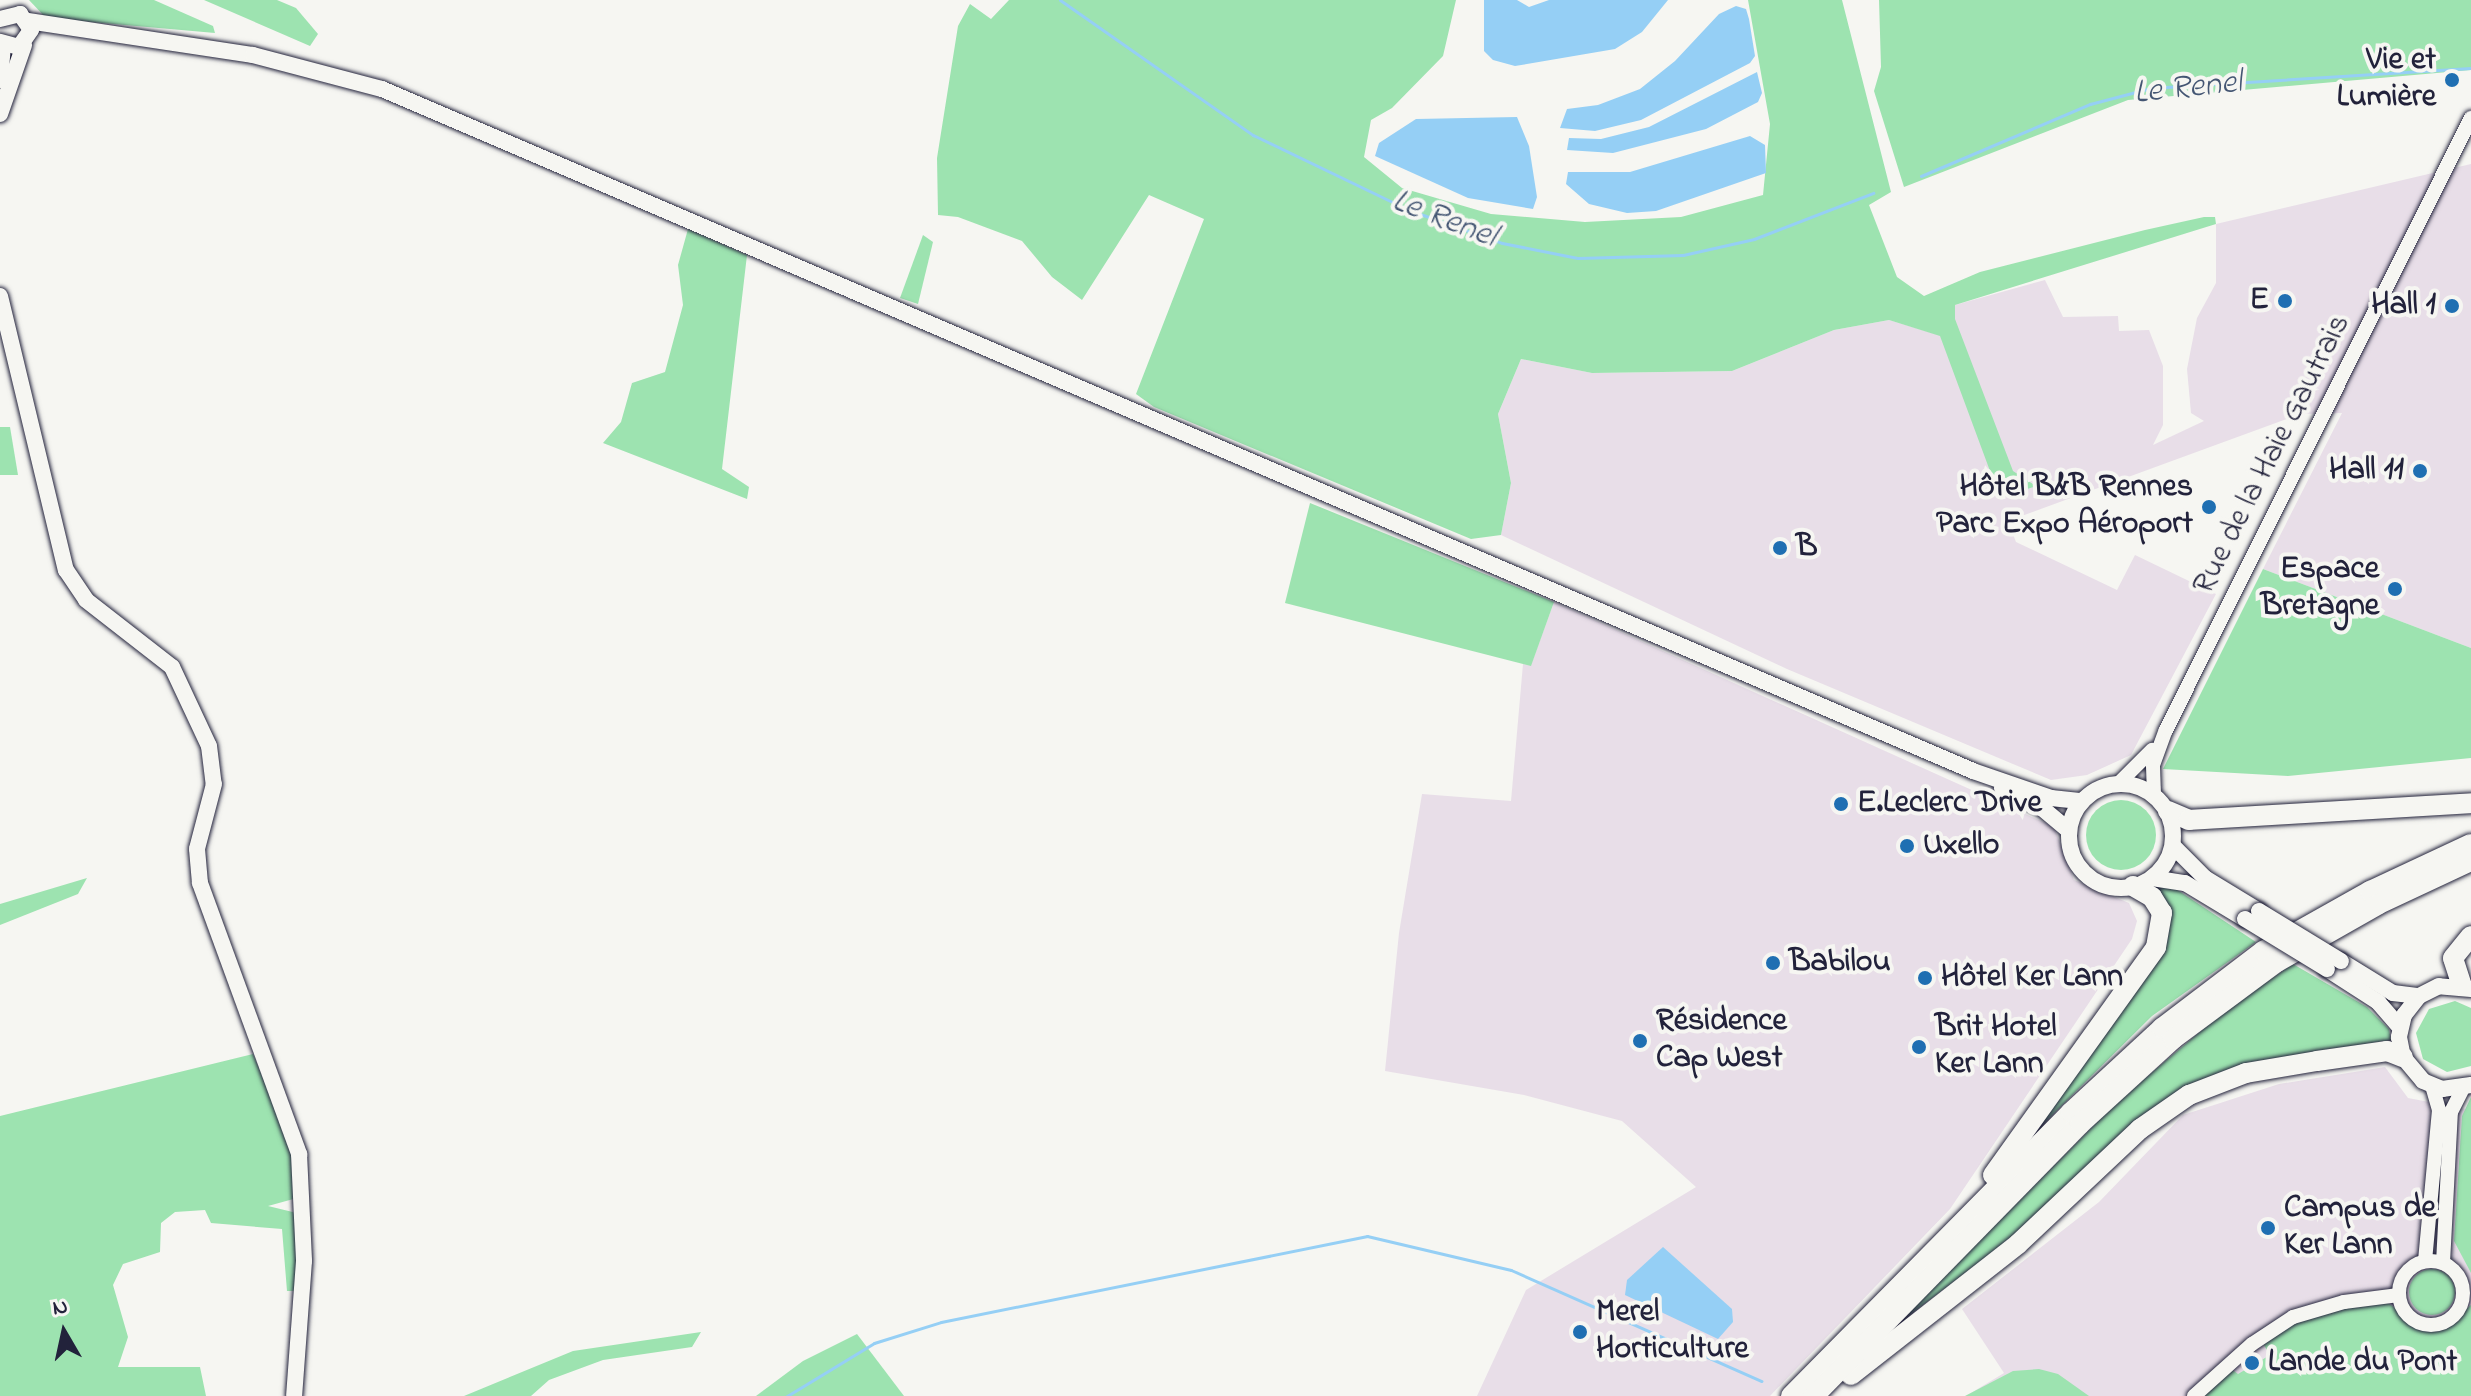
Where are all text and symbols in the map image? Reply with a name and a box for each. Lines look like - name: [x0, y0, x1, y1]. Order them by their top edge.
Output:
- place label: Vie et Lumière: [2337, 43, 2436, 118]
- water label: Le Renel: [2132, 63, 2244, 115]
- marker: Vie et Lumière: [2443, 71, 2461, 89]
- water label: Le Renel: [1386, 182, 1502, 258]
- place label: E: [2250, 282, 2269, 320]
- place label: Hall 1: [2371, 287, 2436, 325]
- marker: E: [2276, 292, 2294, 310]
- marker: Hall 1: [2443, 297, 2461, 315]
- street label: Rue de la Haie Gautrais: [2186, 309, 2360, 601]
- place label: Hall 11: [2329, 452, 2404, 490]
- marker: Hall 11: [2411, 462, 2429, 480]
- place label: Hôtel B&B Rennes Parc Expo Aéroport: [1936, 470, 2193, 545]
- marker: Hôtel B&B Rennes Parc Expo Aéroport: [2200, 498, 2218, 516]
- place label: B: [1796, 529, 1818, 567]
- marker: B: [1771, 539, 1789, 557]
- place label: Espace Bretagne: [2261, 552, 2379, 627]
- marker: Espace Bretagne: [2386, 580, 2404, 598]
- place label: E.Leclerc Drive: [1857, 785, 2042, 823]
- marker: E.Leclerc Drive: [1832, 795, 1850, 813]
- place label: Uxello: [1923, 827, 1999, 865]
- marker: Uxello: [1898, 837, 1916, 855]
- place label: Babilou: [1789, 944, 1891, 982]
- marker: Babilou: [1764, 954, 1782, 972]
- place label: Hôtel Ker Lann: [1941, 959, 2123, 997]
- marker: Hôtel Ker Lann: [1916, 969, 1934, 987]
- place label: Résidence Cap West: [1656, 1004, 1787, 1079]
- place label: Brit Hotel Ker Lann: [1935, 1010, 2057, 1085]
- marker: Résidence Cap West: [1631, 1032, 1649, 1050]
- marker: Brit Hotel Ker Lann: [1910, 1038, 1928, 1056]
- place label: Campus de Ker Lann: [2284, 1191, 2436, 1266]
- marker: Campus de Ker Lann: [2259, 1219, 2277, 1237]
- text: N: [50, 1291, 70, 1325]
- north arrow: [24, 1292, 104, 1372]
- place label: Merel Horticulture: [1596, 1295, 1749, 1370]
- marker: Merel Horticulture: [1571, 1323, 1589, 1341]
- place label: Lande du Pont: [2268, 1344, 2457, 1382]
- marker: Lande du Pont: [2243, 1354, 2261, 1372]

